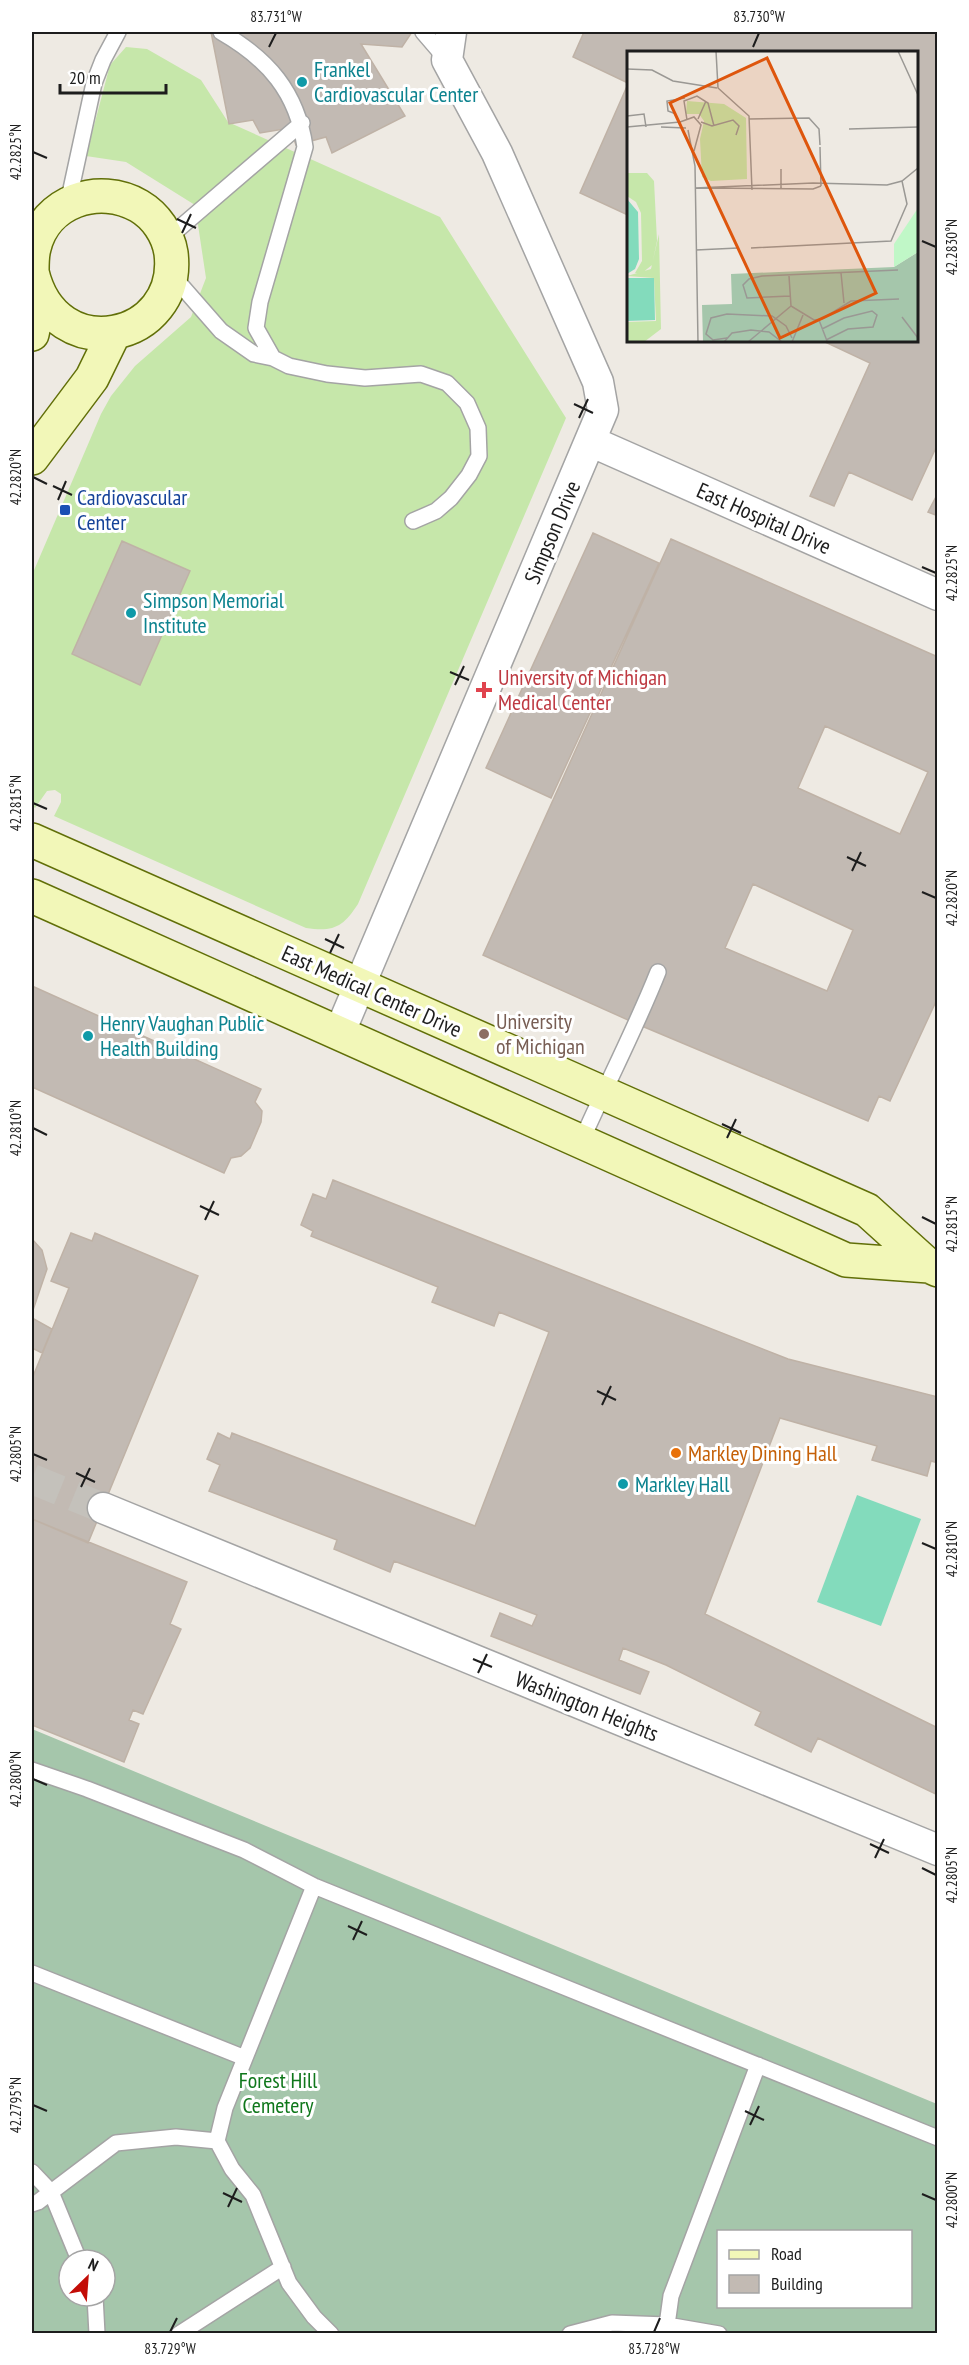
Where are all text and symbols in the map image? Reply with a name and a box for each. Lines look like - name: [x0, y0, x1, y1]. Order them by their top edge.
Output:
- text: 83.731°W: [250, 7, 302, 26]
- text: 83.730°W: [733, 7, 785, 26]
- inset map: [627, 51, 918, 342]
- place label: Frankel Cardiovascular Center: [314, 55, 478, 108]
- scale bar: [60, 57, 166, 95]
- text: 20 m: [69, 66, 101, 89]
- marker: Frankel Cardiovascular Center: [295, 75, 309, 89]
- text: 42.2825°N: [6, 124, 25, 180]
- text: 42.2830°N: [942, 219, 961, 275]
- text: 42.2820°N: [6, 449, 25, 505]
- street label: Simpson Drive: [518, 476, 586, 588]
- street label: East Hospital Drive: [692, 476, 836, 560]
- place label: Cardiovascular Center: [77, 483, 187, 536]
- marker: Cardiovascular Center: [58, 503, 72, 517]
- text: 42.2825°N: [942, 545, 961, 601]
- place label: Simpson Memorial Institute: [143, 586, 285, 639]
- marker: Simpson Memorial Institute: [124, 606, 138, 620]
- place label: University of Michigan Medical Center: [498, 663, 667, 716]
- marker: University of Michigan Medical Center: [475, 681, 493, 699]
- text: 42.2815°N: [6, 775, 25, 831]
- text: 42.2820°N: [942, 870, 961, 926]
- street label: East Medical Center Drive: [278, 939, 466, 1043]
- place label: University of Michigan: [496, 1007, 585, 1060]
- place label: Henry Vaughan Public Health Building: [100, 1009, 265, 1062]
- marker: University of Michigan: [477, 1027, 491, 1041]
- marker: Henry Vaughan Public Health Building: [81, 1029, 95, 1043]
- text: 42.2810°N: [6, 1100, 25, 1156]
- text: 42.2815°N: [942, 1196, 961, 1252]
- text: 42.2805°N: [6, 1426, 25, 1482]
- place label: Markley Dining Hall: [688, 1439, 838, 1467]
- marker: Markley Dining Hall: [669, 1446, 683, 1460]
- place label: Markley Hall: [635, 1470, 730, 1498]
- marker: Markley Hall: [616, 1477, 630, 1491]
- text: 42.2810°N: [942, 1521, 961, 1577]
- street label: Washington Heights: [511, 1665, 663, 1747]
- text: 42.2800°N: [6, 1751, 25, 1807]
- text: 42.2805°N: [942, 1847, 961, 1903]
- park label: Forest Hill Cemetery: [239, 2066, 318, 2119]
- text: 42.2795°N: [6, 2077, 25, 2133]
- text: 42.2800°N: [942, 2172, 961, 2228]
- legend: [717, 2230, 912, 2308]
- text: Road: [771, 2242, 802, 2265]
- north arrow: [57, 2248, 117, 2308]
- text: N: [85, 2254, 101, 2275]
- text: Building: [771, 2272, 823, 2295]
- text: 83.729°W: [144, 2339, 196, 2358]
- text: 83.728°W: [628, 2339, 680, 2358]

